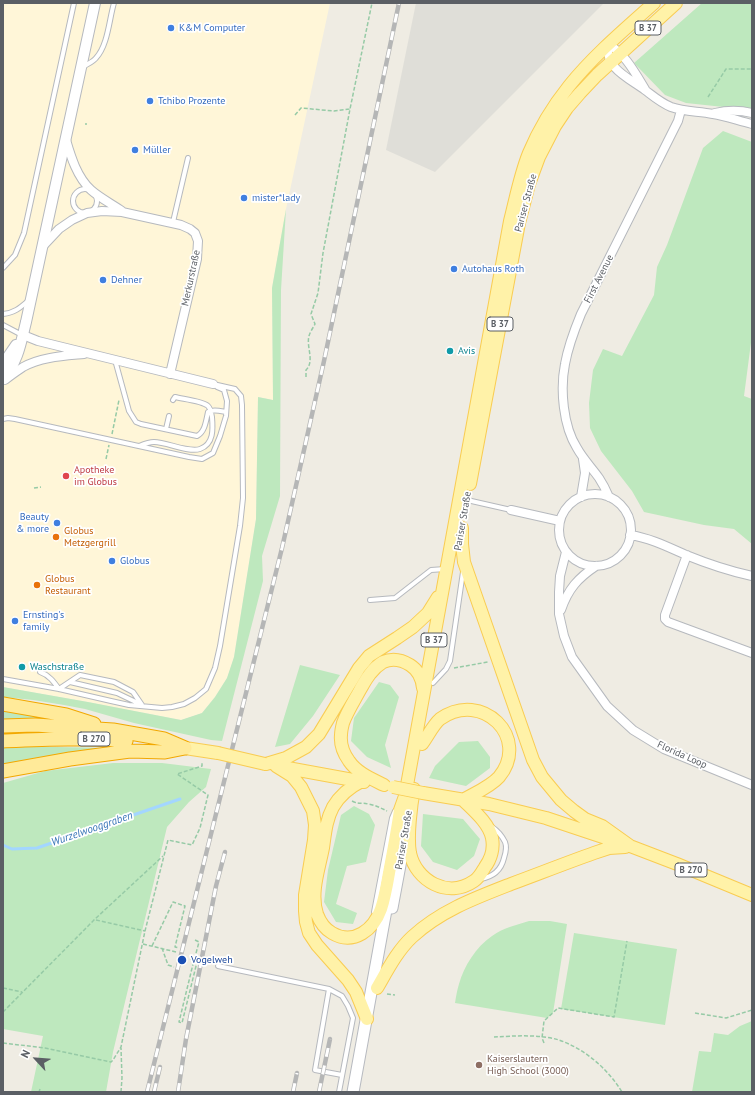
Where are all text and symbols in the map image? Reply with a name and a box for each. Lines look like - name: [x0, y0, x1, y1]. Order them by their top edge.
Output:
- road number: B 37: [635, 21, 661, 35]
- place label: K&M Computer: [179, 22, 245, 34]
- marker: K&M Computer: [166, 23, 176, 33]
- place label: Tchibo Prozente: [158, 95, 225, 107]
- marker: Tchibo Prozente: [145, 96, 155, 106]
- place label: Müller: [143, 144, 171, 156]
- marker: Müller: [130, 145, 140, 155]
- street label: Pariser Straße: [512, 173, 540, 233]
- place label: mister*lady: [252, 192, 300, 204]
- marker: mister*lady: [239, 193, 249, 203]
- street label: Merkurstraße: [179, 249, 203, 307]
- street label: First Avenue: [582, 253, 616, 305]
- place label: Autohaus Roth: [462, 263, 524, 275]
- marker: Autohaus Roth: [449, 264, 459, 274]
- place label: Dehner: [111, 274, 142, 286]
- marker: Dehner: [98, 275, 108, 285]
- road number: B 37: [487, 317, 513, 331]
- place label: Avis: [458, 345, 475, 357]
- marker: Avis: [445, 346, 455, 356]
- place label: Apotheke im Globus: [74, 464, 117, 488]
- marker: Apotheke im Globus: [61, 471, 71, 481]
- street label: Pariser Straße: [452, 491, 474, 551]
- place label: Beauty & more: [16, 511, 49, 534]
- marker: Beauty & more: [52, 518, 62, 528]
- place label: Globus Metzgergrill: [64, 525, 116, 548]
- marker: Globus Metzgergrill: [51, 532, 61, 542]
- place label: Globus: [120, 555, 149, 567]
- marker: Globus: [107, 556, 117, 566]
- place label: Globus Restaurant: [45, 573, 91, 596]
- marker: Globus Restaurant: [32, 580, 42, 590]
- place label: Ernsting's family: [23, 609, 64, 632]
- marker: Ernsting's family: [10, 616, 20, 626]
- road number: B 37: [421, 633, 447, 647]
- place label: Waschstraße: [30, 661, 84, 673]
- marker: Waschstraße: [17, 662, 27, 672]
- road number: B 270: [78, 732, 110, 746]
- street label: Florida Loop: [655, 739, 709, 771]
- water label: Wurzelwooggraben: [49, 809, 135, 849]
- street label: Pariser Straße: [393, 810, 415, 870]
- road number: B 270: [675, 863, 707, 877]
- marker: Vogelweh: [176, 954, 188, 966]
- place label: Vogelweh: [191, 954, 233, 966]
- north arrow: [16, 1039, 56, 1079]
- text: N: [17, 1047, 33, 1060]
- place label: Kaiserslautern High School (3000): [487, 1053, 569, 1076]
- marker: Kaiserslautern High School (3000): [474, 1060, 484, 1070]

